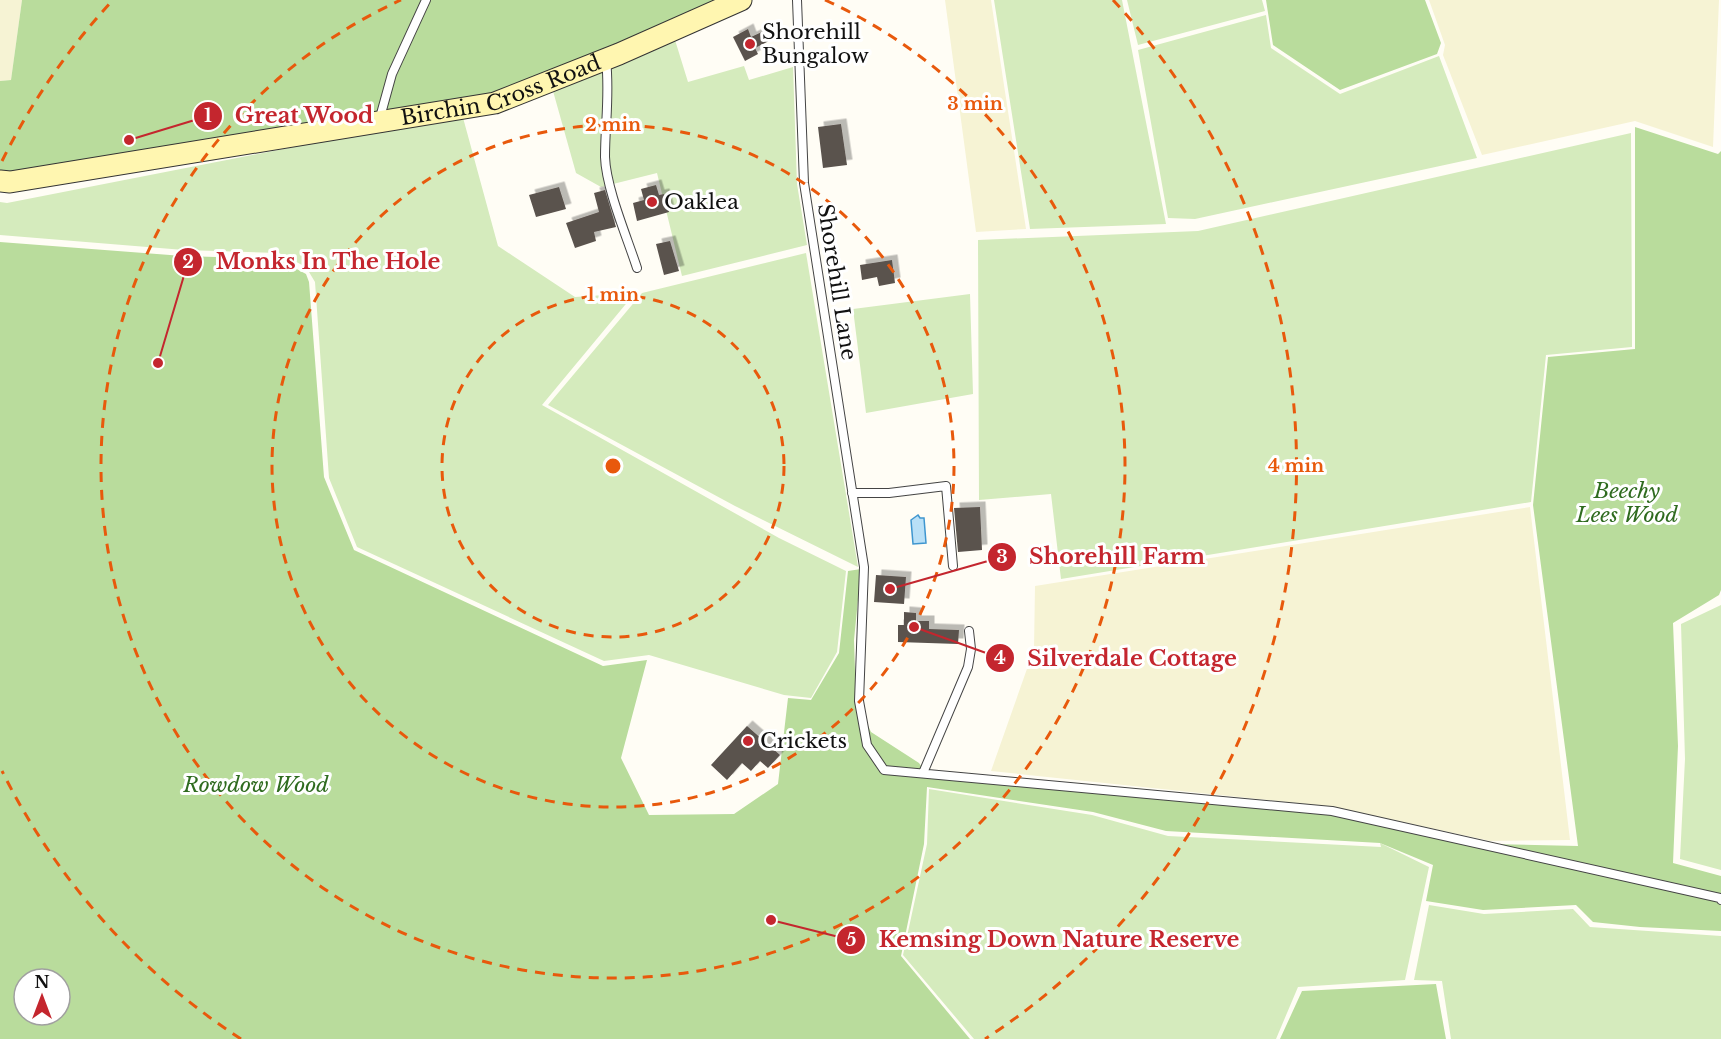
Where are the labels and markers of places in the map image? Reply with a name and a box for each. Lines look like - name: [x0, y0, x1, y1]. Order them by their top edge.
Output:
- place label: Shorehill Bungalow: [762, 19, 869, 69]
- marker: Shorehill Bungalow: [743, 37, 757, 51]
- callout: Great Wood: [193, 96, 386, 136]
- place label: Oaklea: [664, 189, 739, 215]
- marker: Oaklea: [645, 195, 659, 209]
- callout: Monks In The Hole: [173, 242, 452, 282]
- centre of rings: [603, 456, 623, 476]
- callout: Shorehill Farm: [987, 537, 1217, 577]
- callout: Silverdale Cottage: [985, 638, 1248, 678]
- place label: Crickets: [760, 728, 847, 754]
- marker: Crickets: [741, 734, 755, 748]
- callout: Kemsing Down Nature Reserve: [836, 920, 1251, 960]

